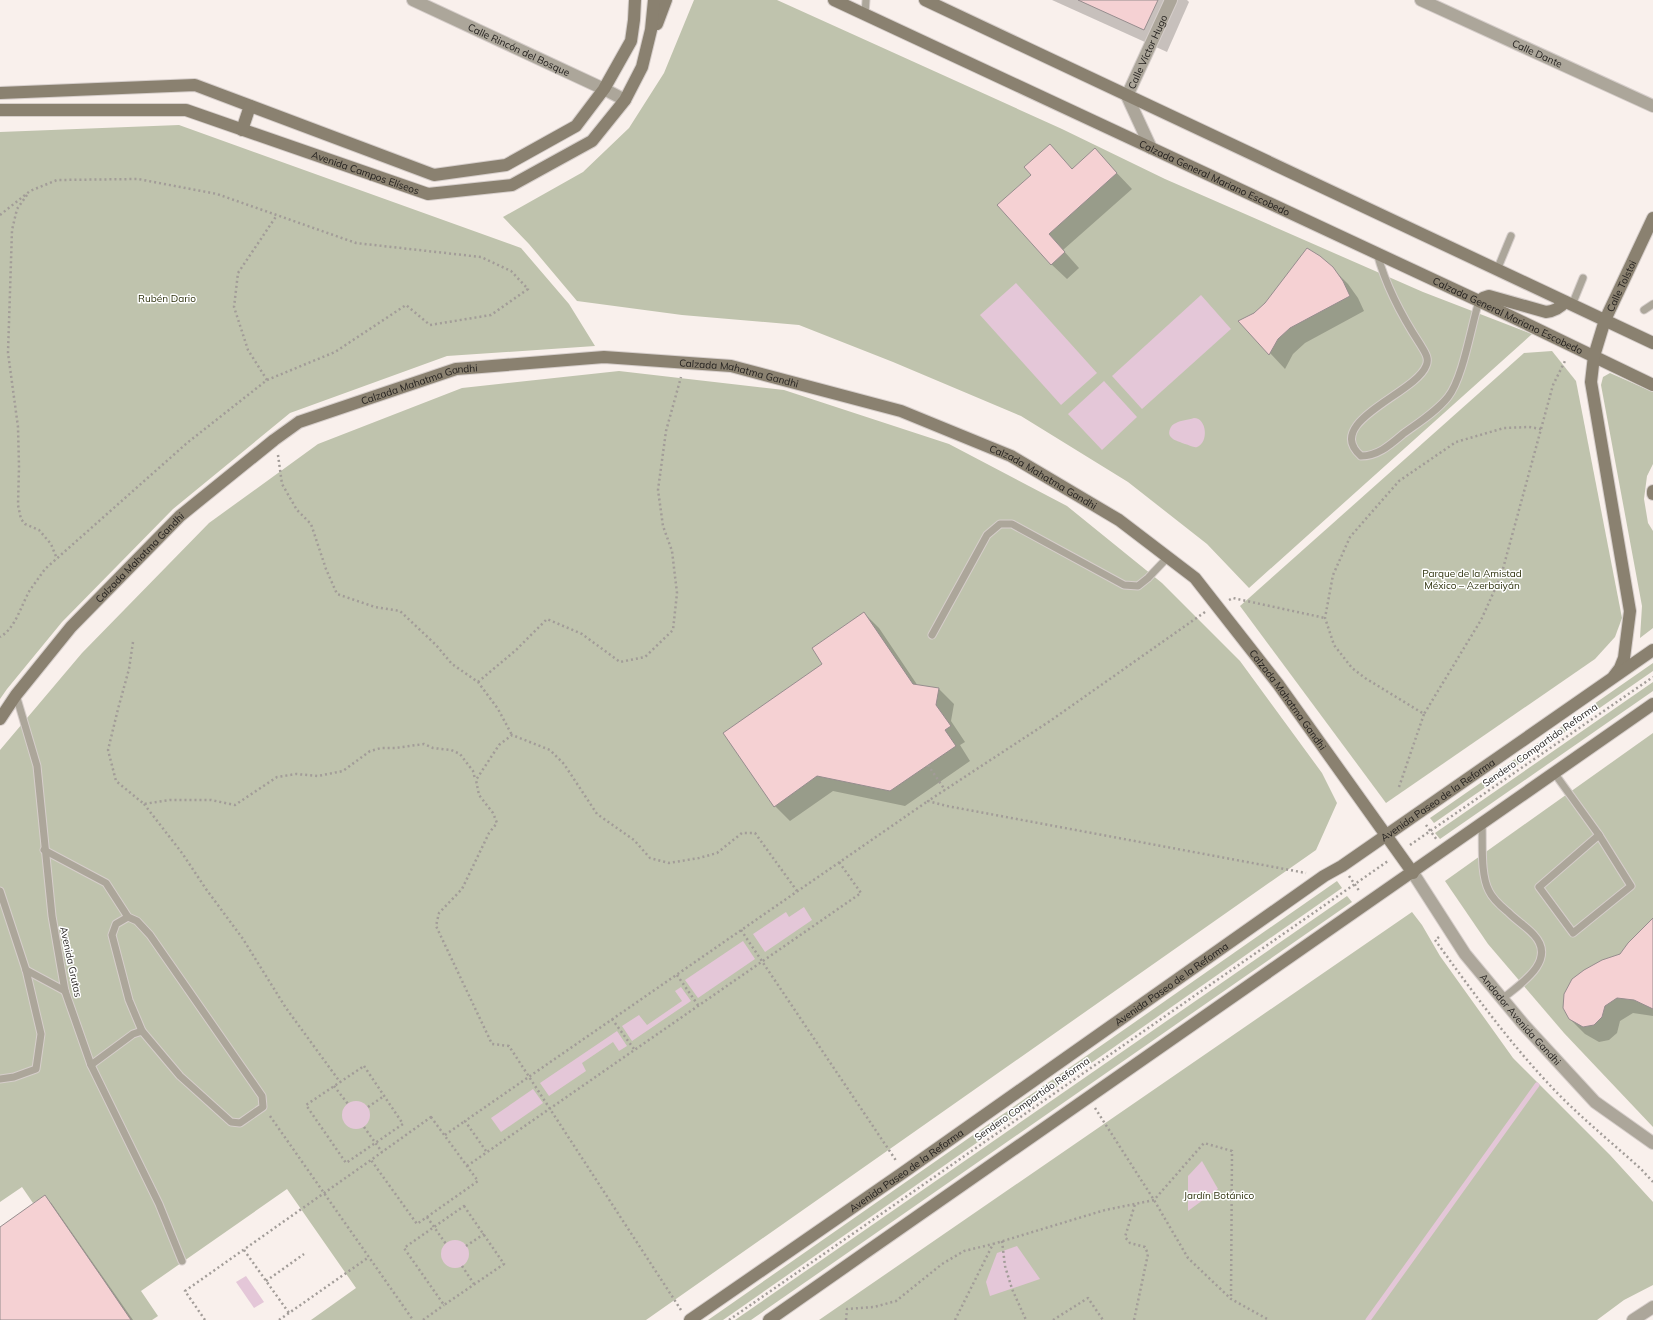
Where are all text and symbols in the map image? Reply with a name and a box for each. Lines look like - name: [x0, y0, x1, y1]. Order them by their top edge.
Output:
- street label: Calle Víctor Hugo: [1125, 12, 1170, 91]
- street label: Calle Rincón del Bosque: [466, 20, 572, 79]
- street label: Calle Dante: [1510, 36, 1565, 70]
- street label: Calzada General Mariano Escobedo: [1137, 137, 1292, 218]
- street label: Avenida Campos Elíseos: [310, 148, 421, 197]
- street label: Calle Tolstoi: [1603, 258, 1639, 314]
- street label: Calzada General Mariano Escobedo: [1431, 274, 1585, 357]
- park label: Rubén Dario: [138, 292, 196, 305]
- street label: Calzada Mahatma Gandhi: [679, 356, 800, 390]
- street label: Calzada Mahatma Gandhi: [359, 361, 478, 407]
- street label: Calzada Mahatma Gandhi: [988, 441, 1100, 512]
- street label: Calzada Mahatma Gandhi: [92, 509, 186, 605]
- park label: Parque de la Amistad México – Azerbaiyán: [1422, 567, 1522, 592]
- street label: Calzada Mahatma Gandhi: [1247, 647, 1329, 752]
- street label: Sendero Compartido Reforma: [1480, 700, 1600, 790]
- street label: Avenida Paseo de la Reforma: [1378, 755, 1497, 844]
- street label: Avenida Grutas: [57, 926, 85, 998]
- street label: Avenida Paseo de la Reforma: [1112, 939, 1231, 1028]
- street label: Andador Avenida Gandhi: [1477, 971, 1564, 1068]
- street label: Sendero Compartido Reforma: [972, 1054, 1092, 1144]
- street label: Avenida Paseo de la Reforma: [846, 1126, 966, 1215]
- park label: Jardín Botánico: [1184, 1189, 1255, 1202]

